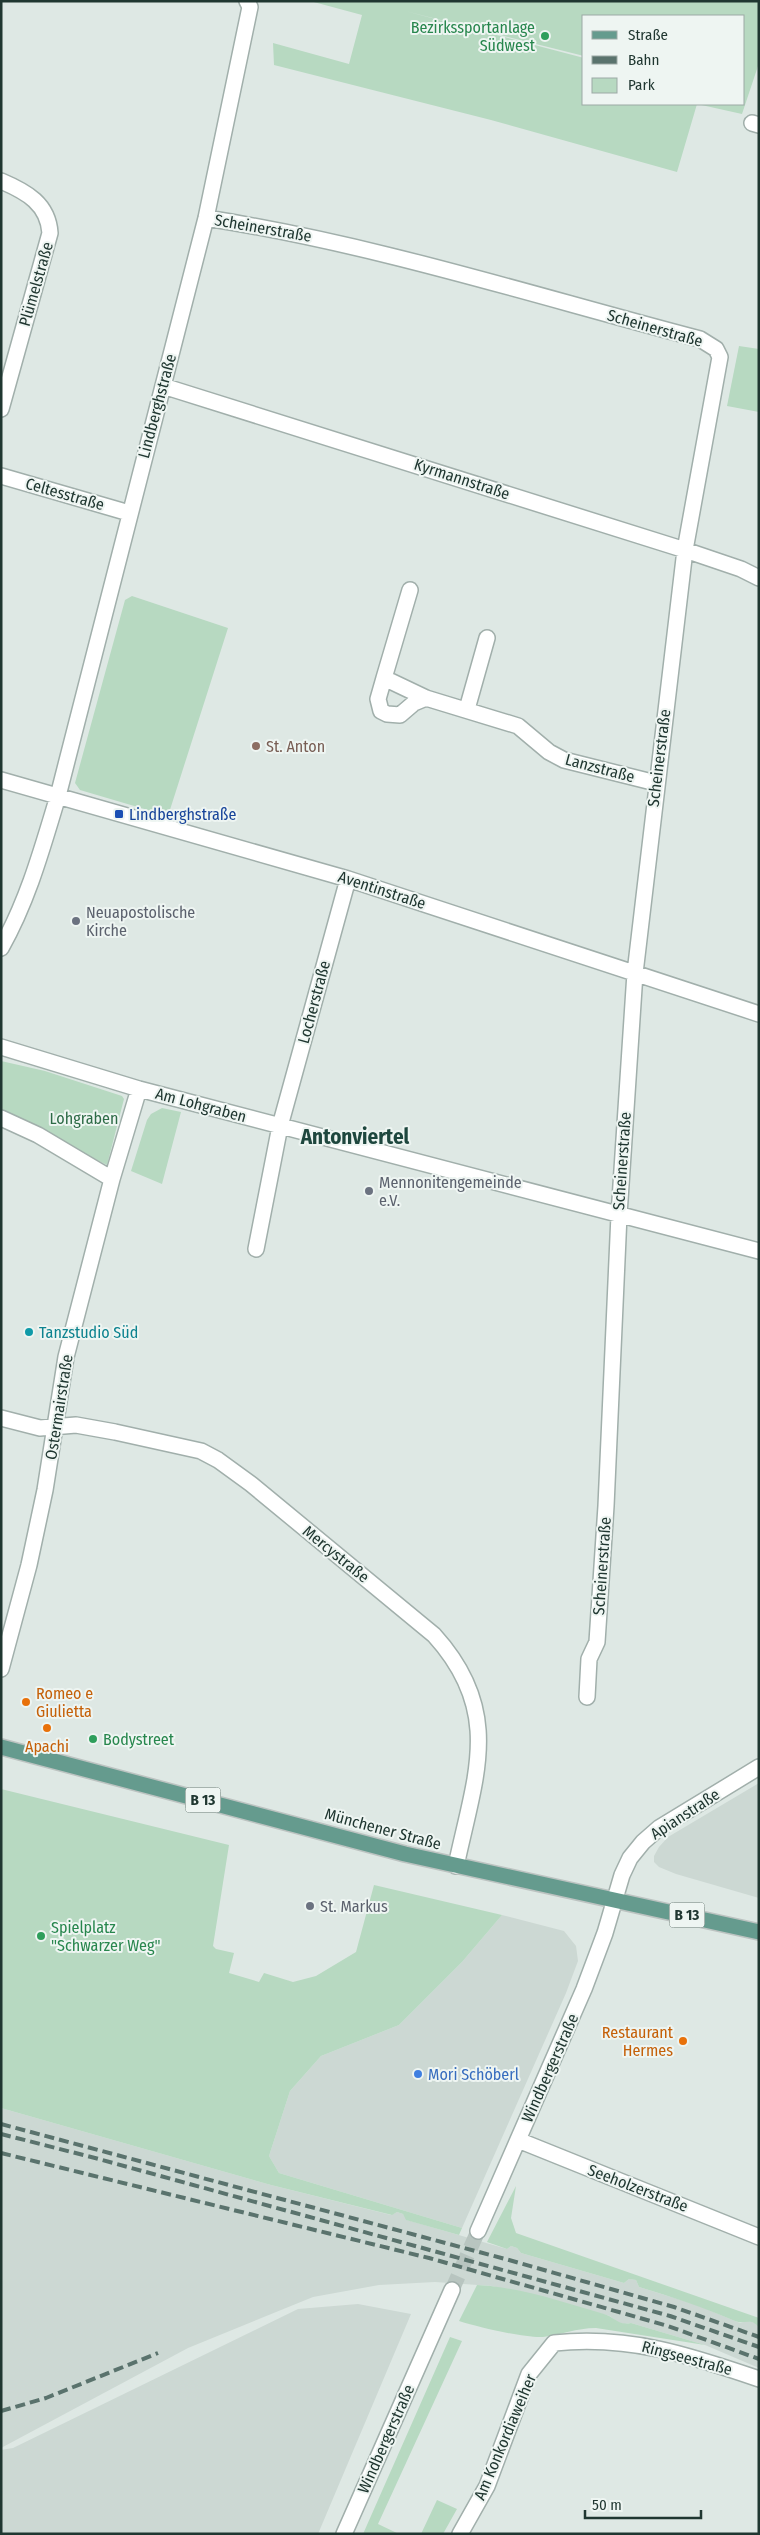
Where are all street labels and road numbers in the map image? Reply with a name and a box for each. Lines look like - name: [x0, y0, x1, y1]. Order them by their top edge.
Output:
- street label: Scheinerstraße: [213, 210, 313, 246]
- street label: Plümelstraße: [15, 240, 57, 328]
- street label: Scheinerstraße: [605, 305, 705, 351]
- street label: Lindberghstraße: [134, 352, 180, 460]
- street label: Kyrmannstraße: [412, 455, 512, 503]
- street label: Celtesstraße: [23, 474, 107, 514]
- street label: Scheinerstraße: [644, 708, 674, 808]
- street label: Lanzstraße: [563, 750, 637, 786]
- street label: Aventinstraße: [336, 867, 428, 913]
- street label: Locherstraße: [294, 958, 334, 1046]
- street label: Am Lohgraben: [153, 1084, 249, 1126]
- street label: Scheinerstraße: [609, 1111, 635, 1211]
- street label: Ostermairstraße: [41, 1353, 77, 1461]
- street label: Scheinerstraße: [589, 1516, 615, 1616]
- street label: Mercystraße: [299, 1522, 373, 1587]
- street label: Apianstraße: [647, 1785, 723, 1843]
- road number: B 13: [186, 1788, 220, 1812]
- street label: Münchener Straße: [323, 1804, 443, 1854]
- road number: B 13: [670, 1902, 704, 1928]
- street label: Windbergerstraße: [518, 2011, 582, 2125]
- street label: Seeholzerstraße: [585, 2160, 691, 2216]
- street label: Ringseestraße: [640, 2337, 734, 2379]
- street label: Am Konkordiaweiher: [470, 2371, 540, 2503]
- street label: Windbergerstraße: [354, 2382, 418, 2496]

